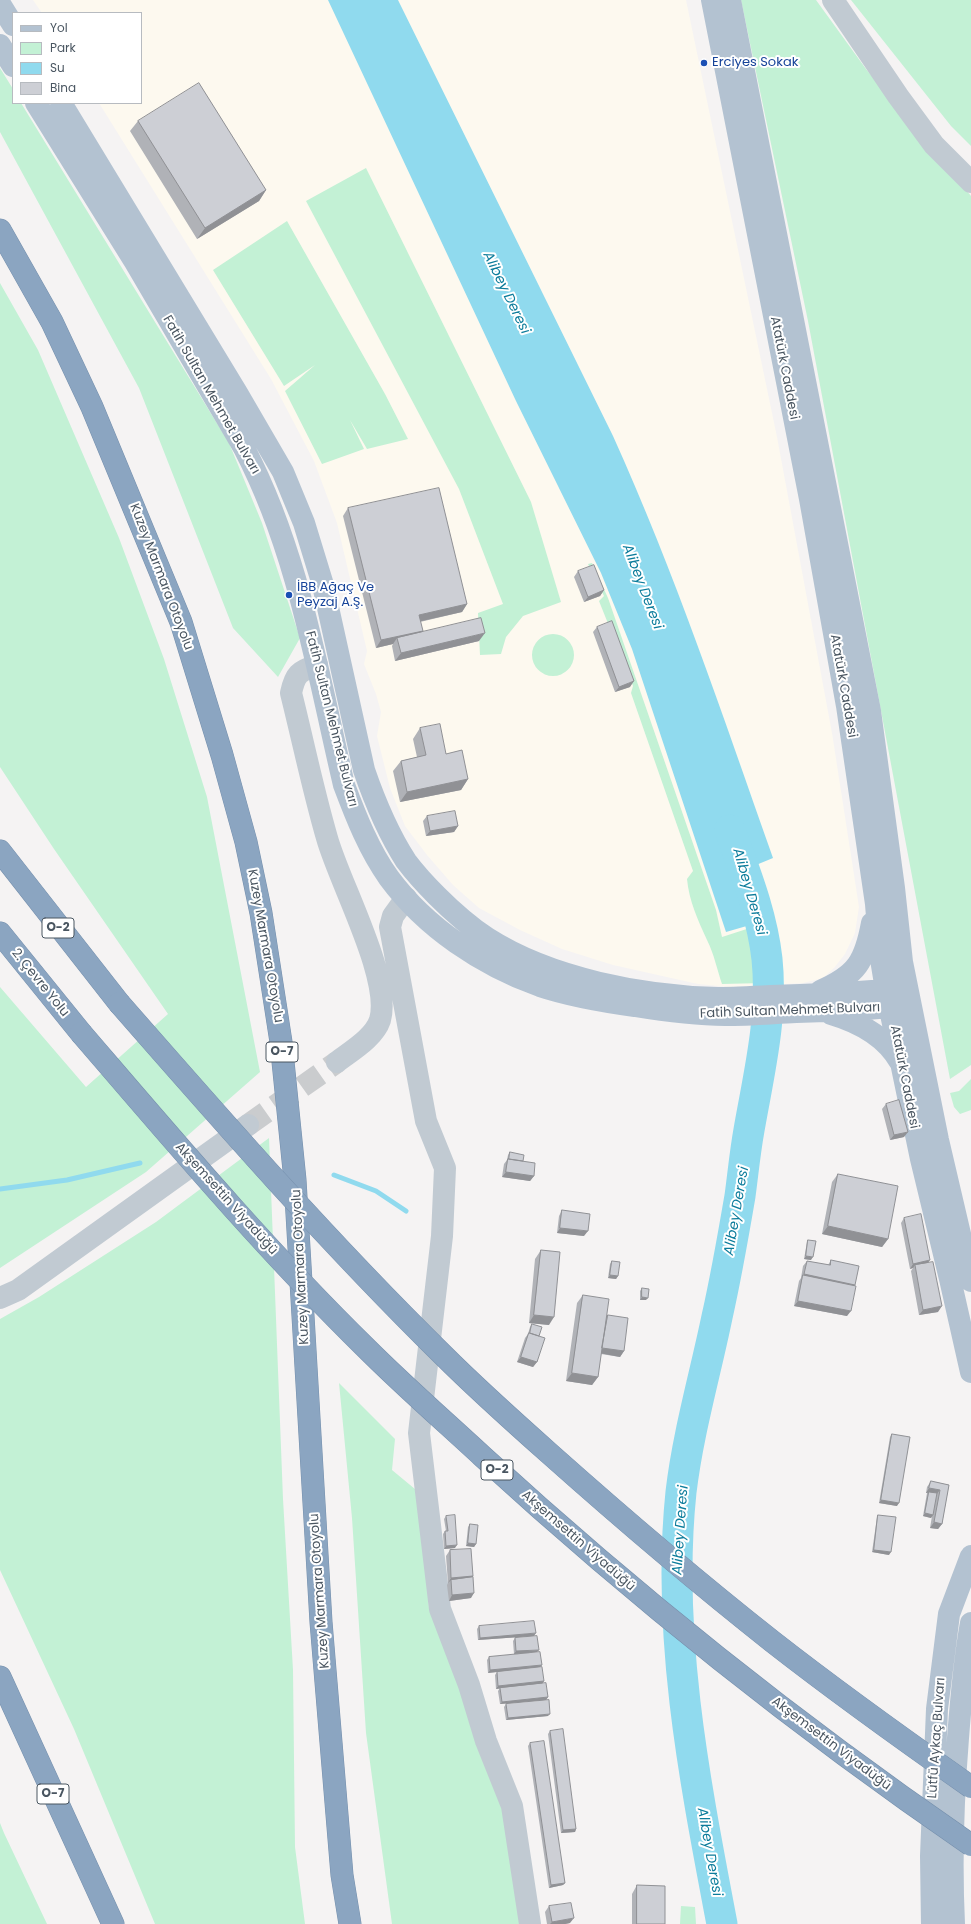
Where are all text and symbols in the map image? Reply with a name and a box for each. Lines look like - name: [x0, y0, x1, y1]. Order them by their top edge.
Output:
- legend: [12, 12, 142, 104]
- text: Yol: [50, 19, 68, 36]
- text: Park: [50, 39, 76, 56]
- place label: Erciyes Sokak: [712, 55, 798, 71]
- marker: Erciyes Sokak: [699, 58, 709, 68]
- text: Su: [50, 59, 65, 76]
- text: Bina: [50, 79, 76, 96]
- water label: Alibey Deresi: [479, 249, 533, 337]
- street label: Fatih Sultan Mehmet Bulvarı: [159, 313, 263, 477]
- street label: Atatürk Caddesi: [766, 315, 802, 421]
- street label: Kuzey Marmara Otoyolu: [126, 502, 196, 652]
- water label: Alibey Deresi: [618, 542, 666, 632]
- place label: İBB Ağaç Ve Peyzaj A.Ş.: [297, 580, 374, 611]
- marker: İBB Ağaç Ve Peyzaj A.Ş.: [284, 590, 294, 600]
- street label: Fatih Sultan Mehmet Bulvarı: [302, 630, 360, 808]
- street label: Atatürk Caddesi: [826, 633, 860, 739]
- water label: Alibey Deresi: [729, 847, 769, 937]
- street label: Kuzey Marmara Otoyolu: [244, 868, 286, 1024]
- road number: O-2: [42, 918, 74, 938]
- street label: 2. Çevre Yolu: [8, 946, 72, 1020]
- street label: Fatih Sultan Mehmet Bulvarı: [700, 1000, 880, 1022]
- street label: Atatürk Caddesi: [886, 1024, 922, 1130]
- road number: O-7: [266, 1042, 298, 1062]
- street label: Akşemsettin Viyadüğü: [172, 1140, 280, 1258]
- water label: Alibey Deresi: [721, 1165, 753, 1257]
- street label: Kuzey Marmara Otoyolu: [289, 1189, 313, 1345]
- road number: O-2: [481, 1460, 513, 1480]
- water label: Alibey Deresi: [669, 1485, 693, 1575]
- street label: Akşemsettin Viyadüğü: [518, 1487, 638, 1595]
- street label: Kuzey Marmara Otoyolu: [307, 1513, 333, 1669]
- street label: Lütfü Aykaç Bulvarı: [925, 1677, 949, 1799]
- street label: Akşemsettin Viyadüğü: [768, 1694, 894, 1794]
- road number: O-7: [37, 1784, 69, 1804]
- water label: Alibey Deresi: [693, 1806, 725, 1898]

